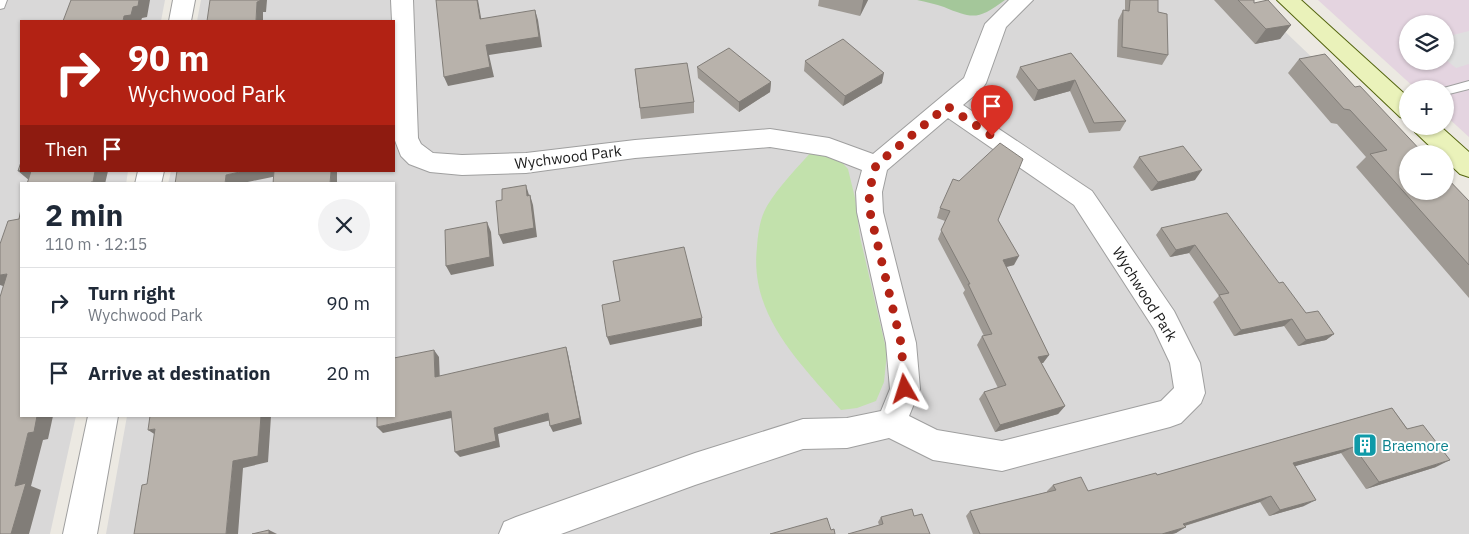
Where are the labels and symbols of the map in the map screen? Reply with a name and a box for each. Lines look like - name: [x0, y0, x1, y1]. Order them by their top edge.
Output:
- pin: [971, 85, 1013, 136]
- street label: Wychwood Park: [513, 141, 623, 173]
- street label: Wychwood Park: [1108, 243, 1182, 345]
- position arrow: [878, 362, 930, 414]
- building icon: Braemore: [1352, 432, 1378, 458]
- place label: Braemore: [1382, 436, 1449, 455]

